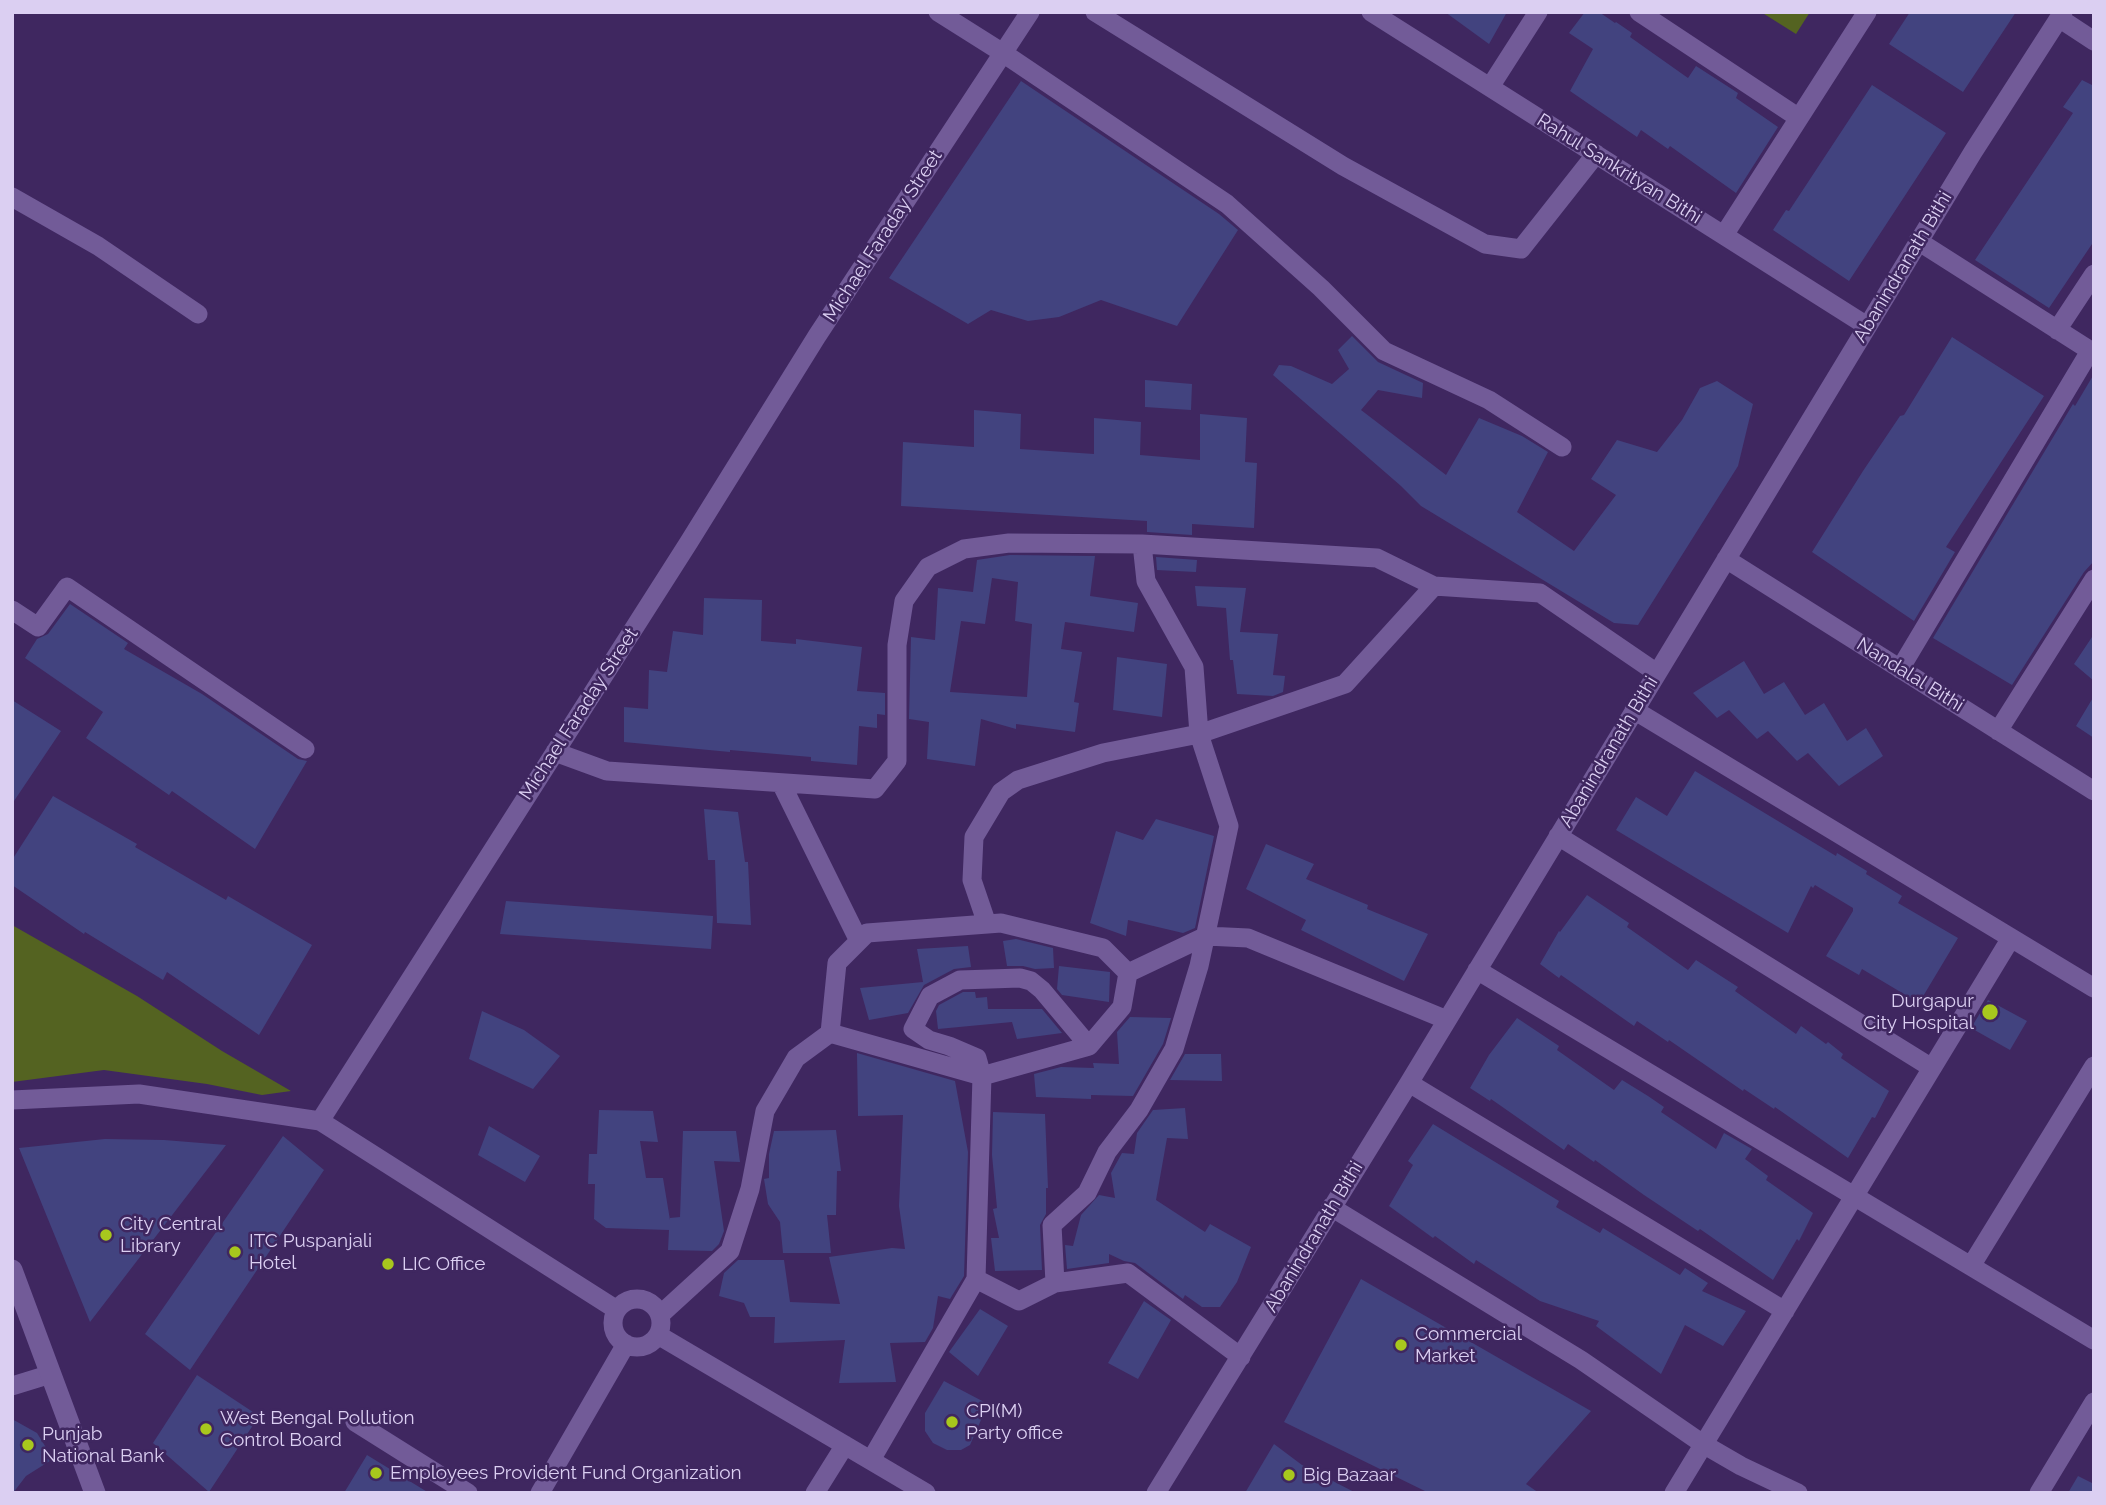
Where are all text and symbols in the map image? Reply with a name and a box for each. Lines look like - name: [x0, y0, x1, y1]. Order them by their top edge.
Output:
- street label: Rahul Sankrityan Bithi: [1532, 109, 1706, 229]
- street label: Michael Faraday Street: [819, 146, 947, 326]
- street label: Abanindranath Bithi: [1849, 187, 1957, 347]
- street label: Michael Faraday Street: [515, 624, 643, 804]
- street label: Nandalal Bithi: [1852, 633, 1968, 717]
- street label: Abanindranath Bithi: [1555, 672, 1663, 832]
- place label: Durgapur City Hospital: [1863, 990, 1974, 1034]
- marker: Durgapur City Hospital: [1980, 1002, 2000, 1022]
- street label: Abanindranath Bithi: [1260, 1157, 1368, 1317]
- place label: City Central Library: [120, 1213, 222, 1257]
- marker: City Central Library: [98, 1227, 114, 1243]
- place label: ITC Puspanjali Hotel: [249, 1230, 372, 1274]
- marker: ITC Puspanjali Hotel: [227, 1244, 243, 1260]
- place label: LIC Office: [402, 1253, 485, 1275]
- marker: LIC Office: [380, 1256, 396, 1272]
- place label: Commercial Market: [1415, 1323, 1522, 1367]
- marker: Commercial Market: [1393, 1337, 1409, 1353]
- place label: CPI(M) Party office: [966, 1400, 1063, 1444]
- place label: West Bengal Pollution Control Board: [220, 1407, 415, 1451]
- marker: CPI(M) Party office: [944, 1414, 960, 1430]
- marker: West Bengal Pollution Control Board: [198, 1421, 214, 1437]
- place label: Punjab National Bank: [42, 1423, 164, 1467]
- marker: Punjab National Bank: [20, 1437, 36, 1453]
- place label: Employees Provident Fund Organization: [390, 1462, 742, 1484]
- place label: Big Bazaar: [1303, 1464, 1396, 1486]
- marker: Employees Provident Fund Organization: [368, 1465, 384, 1481]
- marker: Big Bazaar: [1281, 1467, 1297, 1483]

